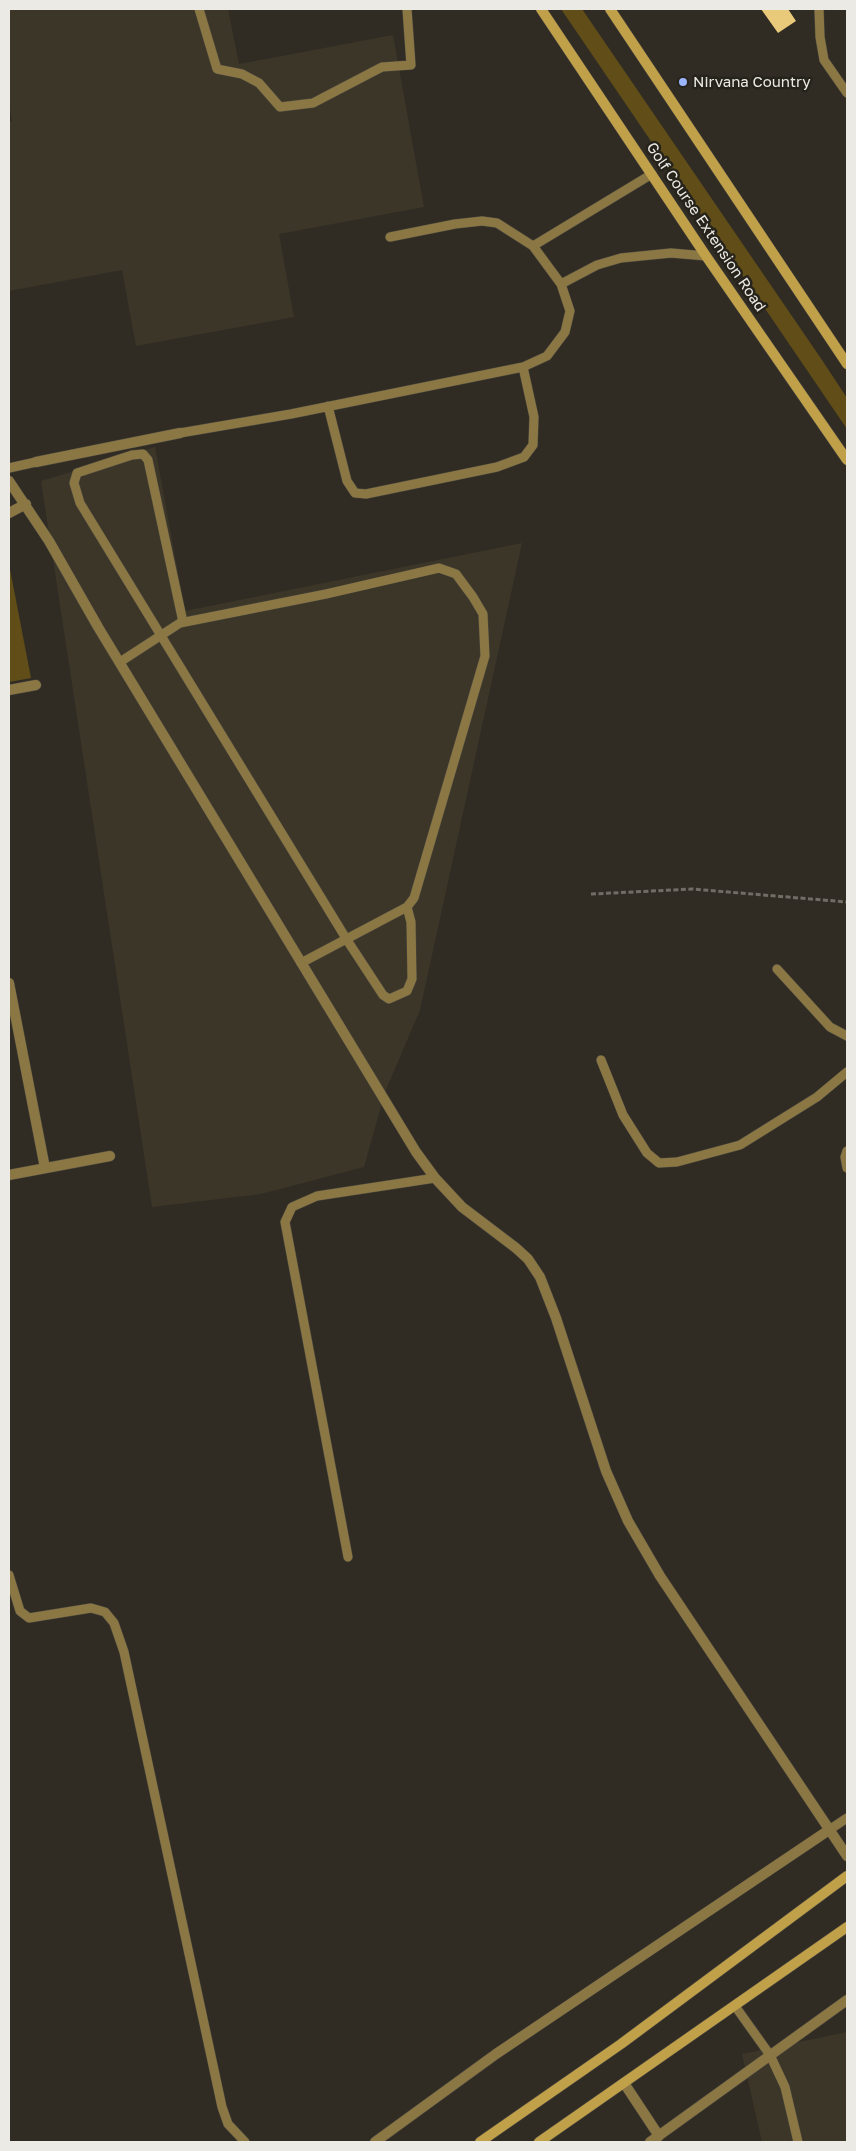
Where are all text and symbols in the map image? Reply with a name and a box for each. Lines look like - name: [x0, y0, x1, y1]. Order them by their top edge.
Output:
- place label: Nirvana Country: [693, 73, 811, 91]
- marker: Nirvana Country: [677, 76, 689, 88]
- street label: Golf Course Extension Road: [643, 139, 769, 315]

